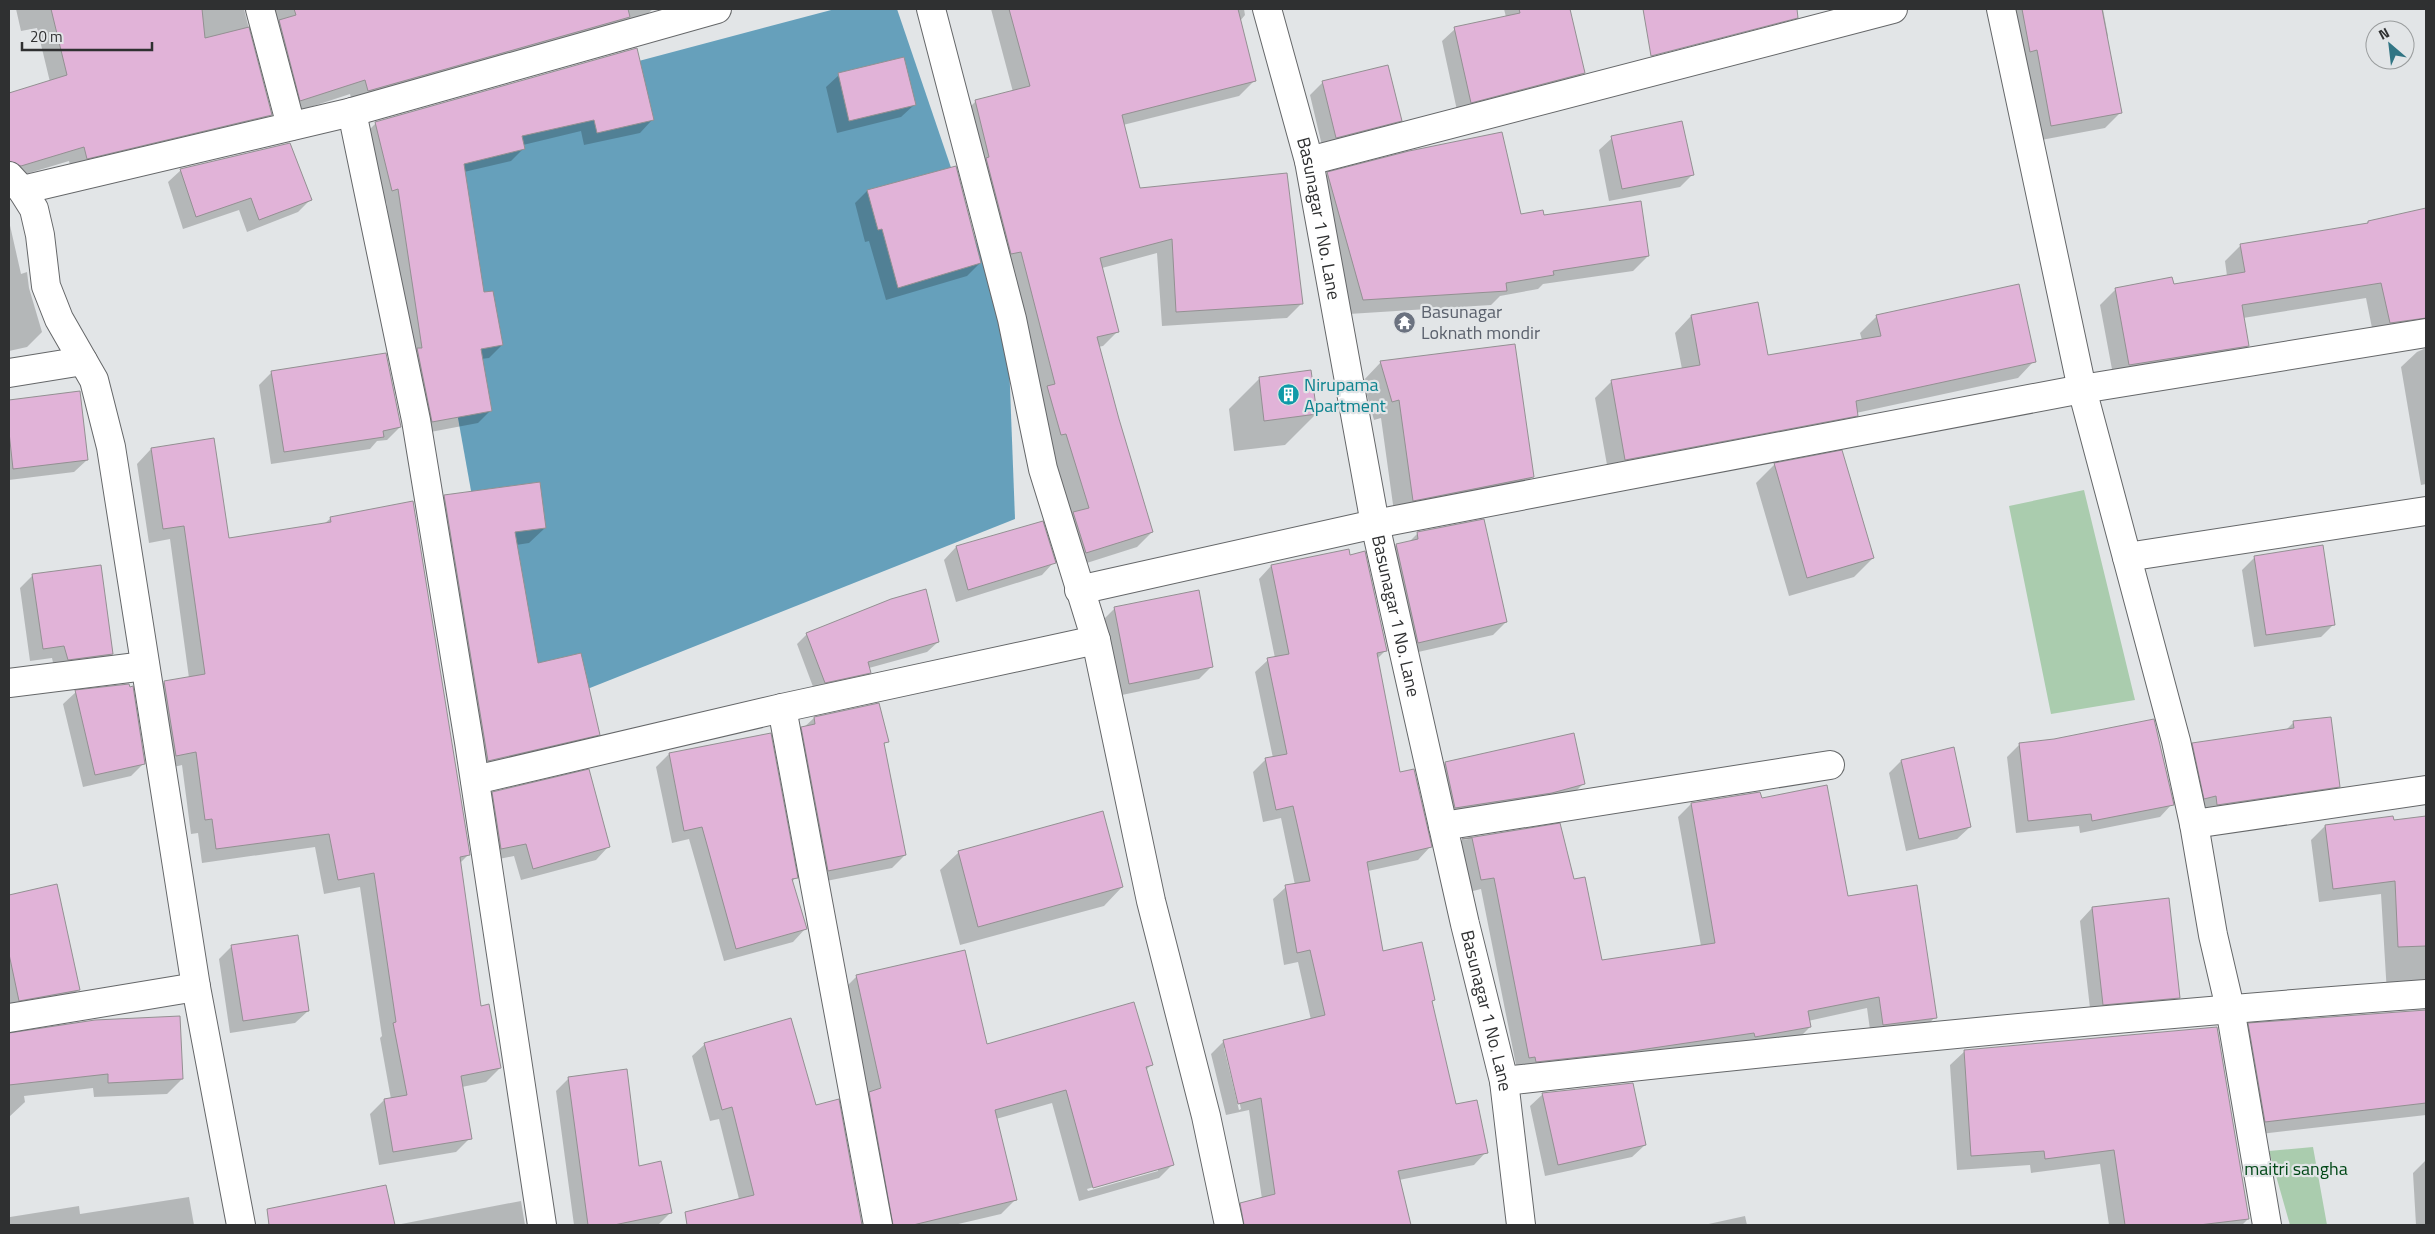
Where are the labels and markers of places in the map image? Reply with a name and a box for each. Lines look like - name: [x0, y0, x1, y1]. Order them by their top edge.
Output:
- place label: Basunagar Loknath mondir: [1421, 298, 1540, 346]
- temple icon: Basunagar Loknath mondir: [1393, 310, 1417, 334]
- place label: Nirupama Apartment: [1304, 371, 1387, 419]
- building icon: Nirupama Apartment: [1276, 383, 1300, 407]

